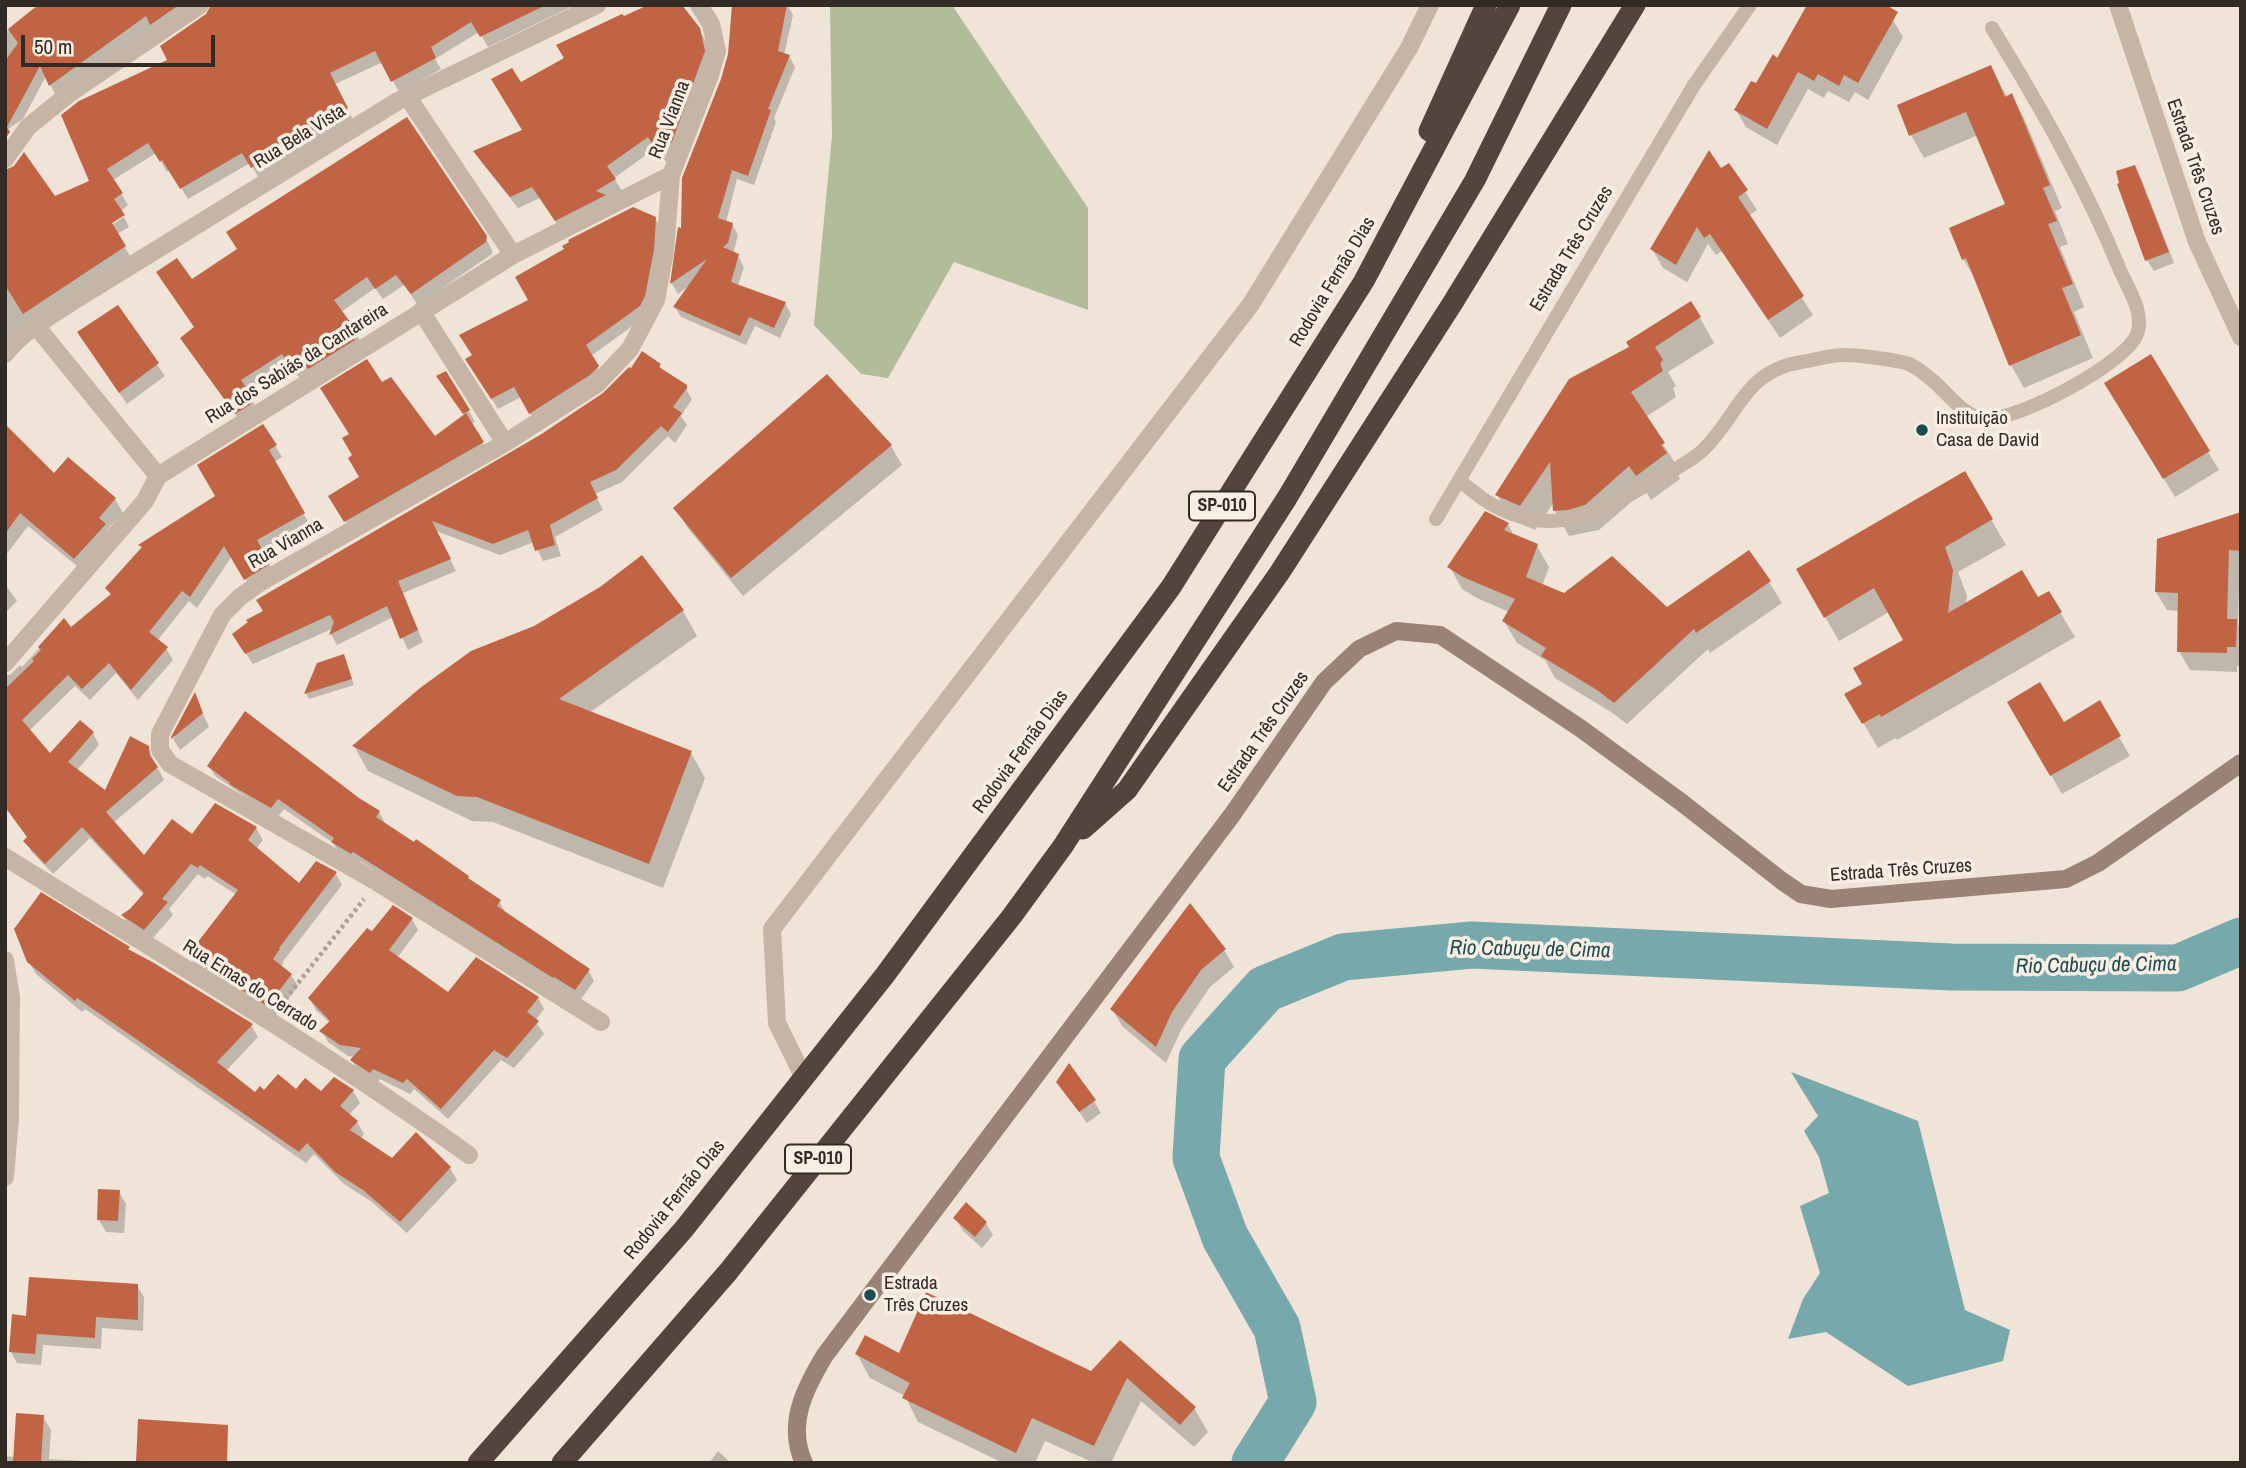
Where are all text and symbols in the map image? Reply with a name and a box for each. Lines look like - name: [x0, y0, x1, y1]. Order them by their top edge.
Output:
- scale bar: [24, 21, 219, 65]
- text: 50 m: [34, 32, 72, 61]
- street label: Rua Vianna: [645, 78, 695, 162]
- street label: Estrada Três Cruzes: [2161, 96, 2229, 238]
- street label: Rua Bela Vista: [250, 100, 350, 174]
- street label: Estrada Três Cruzes: [1526, 182, 1618, 316]
- street label: Rodovia Fernão Dias: [1285, 213, 1381, 351]
- street label: Rua dos Sabiás da Cantareira: [202, 299, 392, 429]
- place label: Instituição Casa de David: [1936, 408, 2039, 452]
- marker: Instituição Casa de David: [1914, 422, 1930, 438]
- road number: SP-010: [1189, 492, 1255, 520]
- street label: Rua Vianna: [245, 514, 327, 574]
- street label: Estrada Três Cruzes: [1214, 667, 1314, 797]
- street label: Rodovia Fernão Dias: [968, 686, 1074, 818]
- street label: Estrada Três Cruzes: [1829, 855, 1973, 887]
- street label: Rua Emas do Cerrado: [178, 935, 322, 1037]
- water label: Rio Cabuçu de Cima: [1449, 936, 1611, 964]
- water label: Rio Cabuçu de Cima: [2015, 952, 2177, 980]
- street label: Rodovia Fernão Dias: [620, 1136, 730, 1264]
- road number: SP-010: [785, 1144, 851, 1174]
- place label: Estrada Três Cruzes: [884, 1273, 968, 1317]
- marker: Estrada Três Cruzes: [862, 1287, 878, 1303]

